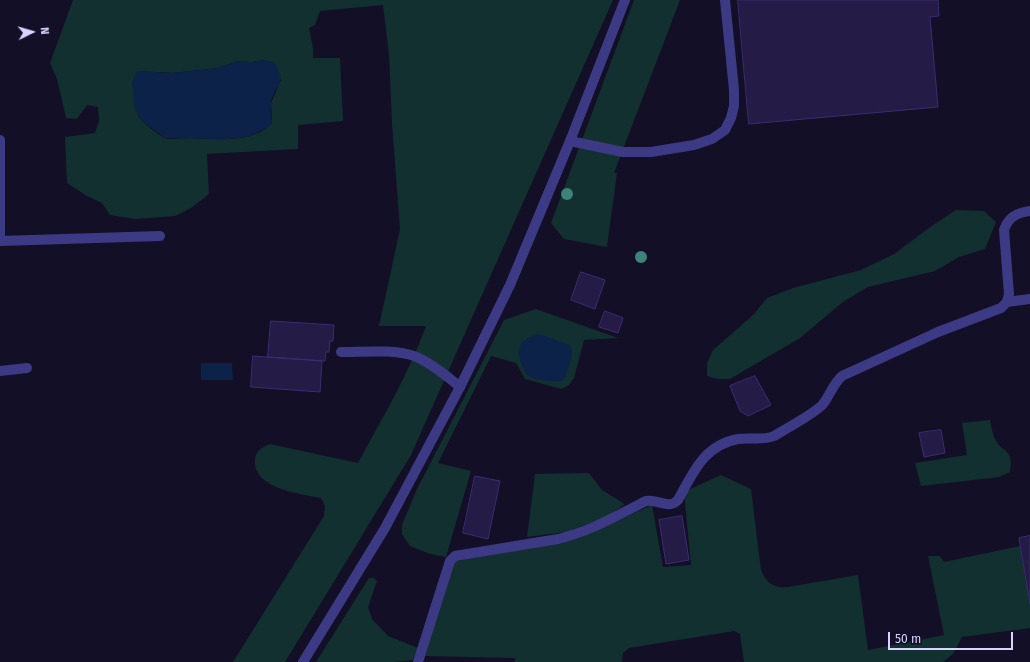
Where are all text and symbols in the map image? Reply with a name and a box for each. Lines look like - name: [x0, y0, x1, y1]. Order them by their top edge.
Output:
- north arrow: [12, 12, 52, 52]
- text: N: [38, 27, 51, 35]
- scale bar: [890, 624, 1015, 650]
- text: 50 m: [895, 632, 921, 646]

